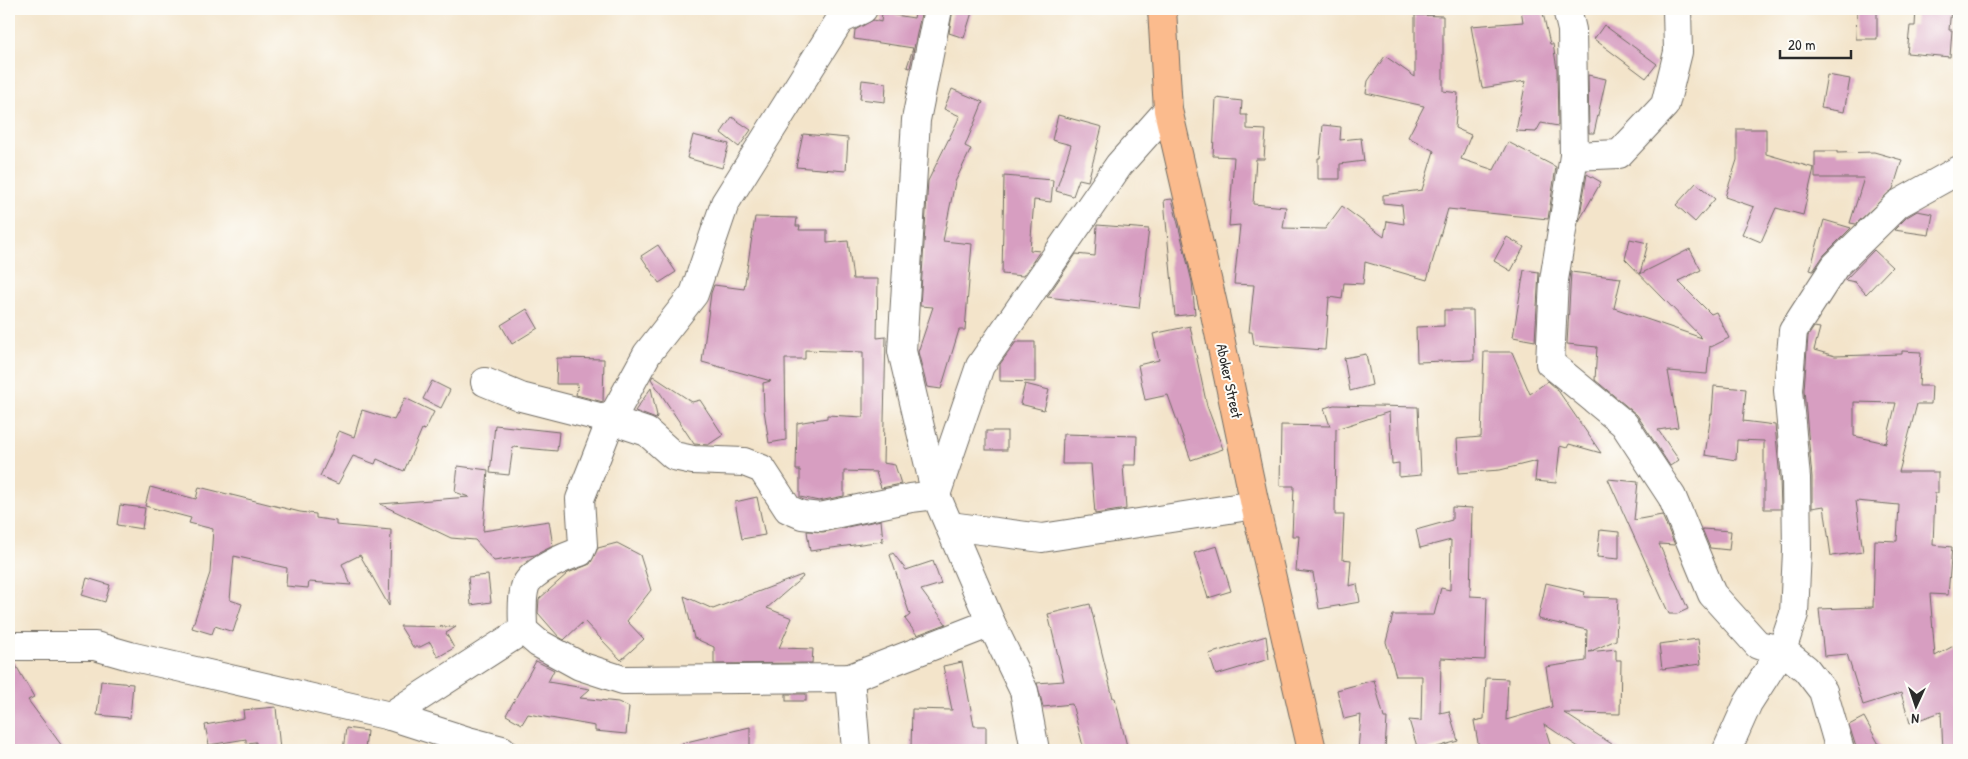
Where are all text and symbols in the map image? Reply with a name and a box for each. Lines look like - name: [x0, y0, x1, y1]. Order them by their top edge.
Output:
- scale bar: [1780, 28, 1852, 60]
- text: 20 m: [1788, 34, 1815, 55]
- street label: Aboker Street: [1211, 342, 1248, 421]
- north arrow: [1890, 682, 1940, 732]
- text: N: [1911, 710, 1920, 729]

